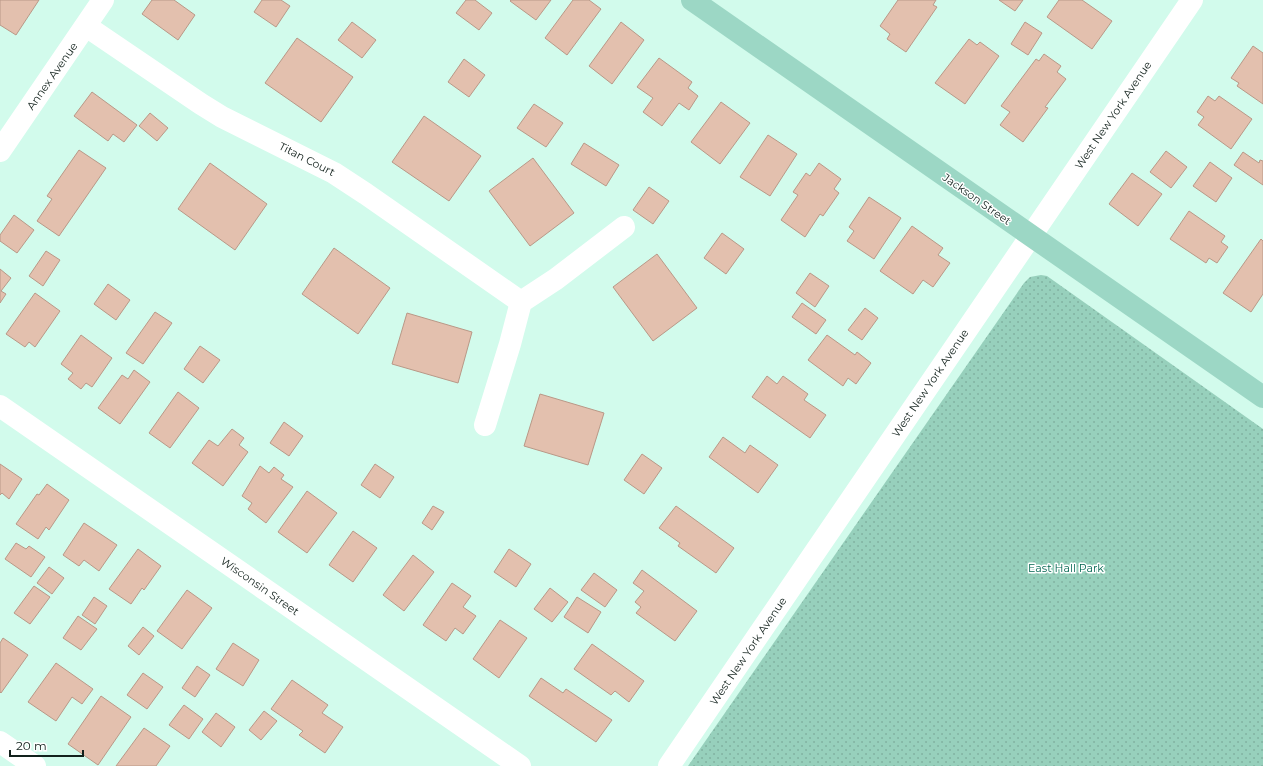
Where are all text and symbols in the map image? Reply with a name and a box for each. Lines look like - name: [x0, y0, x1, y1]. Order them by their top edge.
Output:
- street label: Annex Avenue: [23, 39, 81, 113]
- street label: West New York Avenue: [1072, 58, 1155, 172]
- street label: Titan Court: [277, 139, 338, 179]
- street label: Jackson Street: [939, 170, 1014, 228]
- street label: West New York Avenue: [889, 326, 972, 440]
- street label: Wisconsin Street: [218, 554, 302, 619]
- park label: East Hall Park: [1028, 561, 1104, 575]
- street label: West New York Avenue: [707, 594, 790, 708]
- scale bar: [10, 732, 83, 758]
- text: 20 m: [16, 738, 47, 753]

